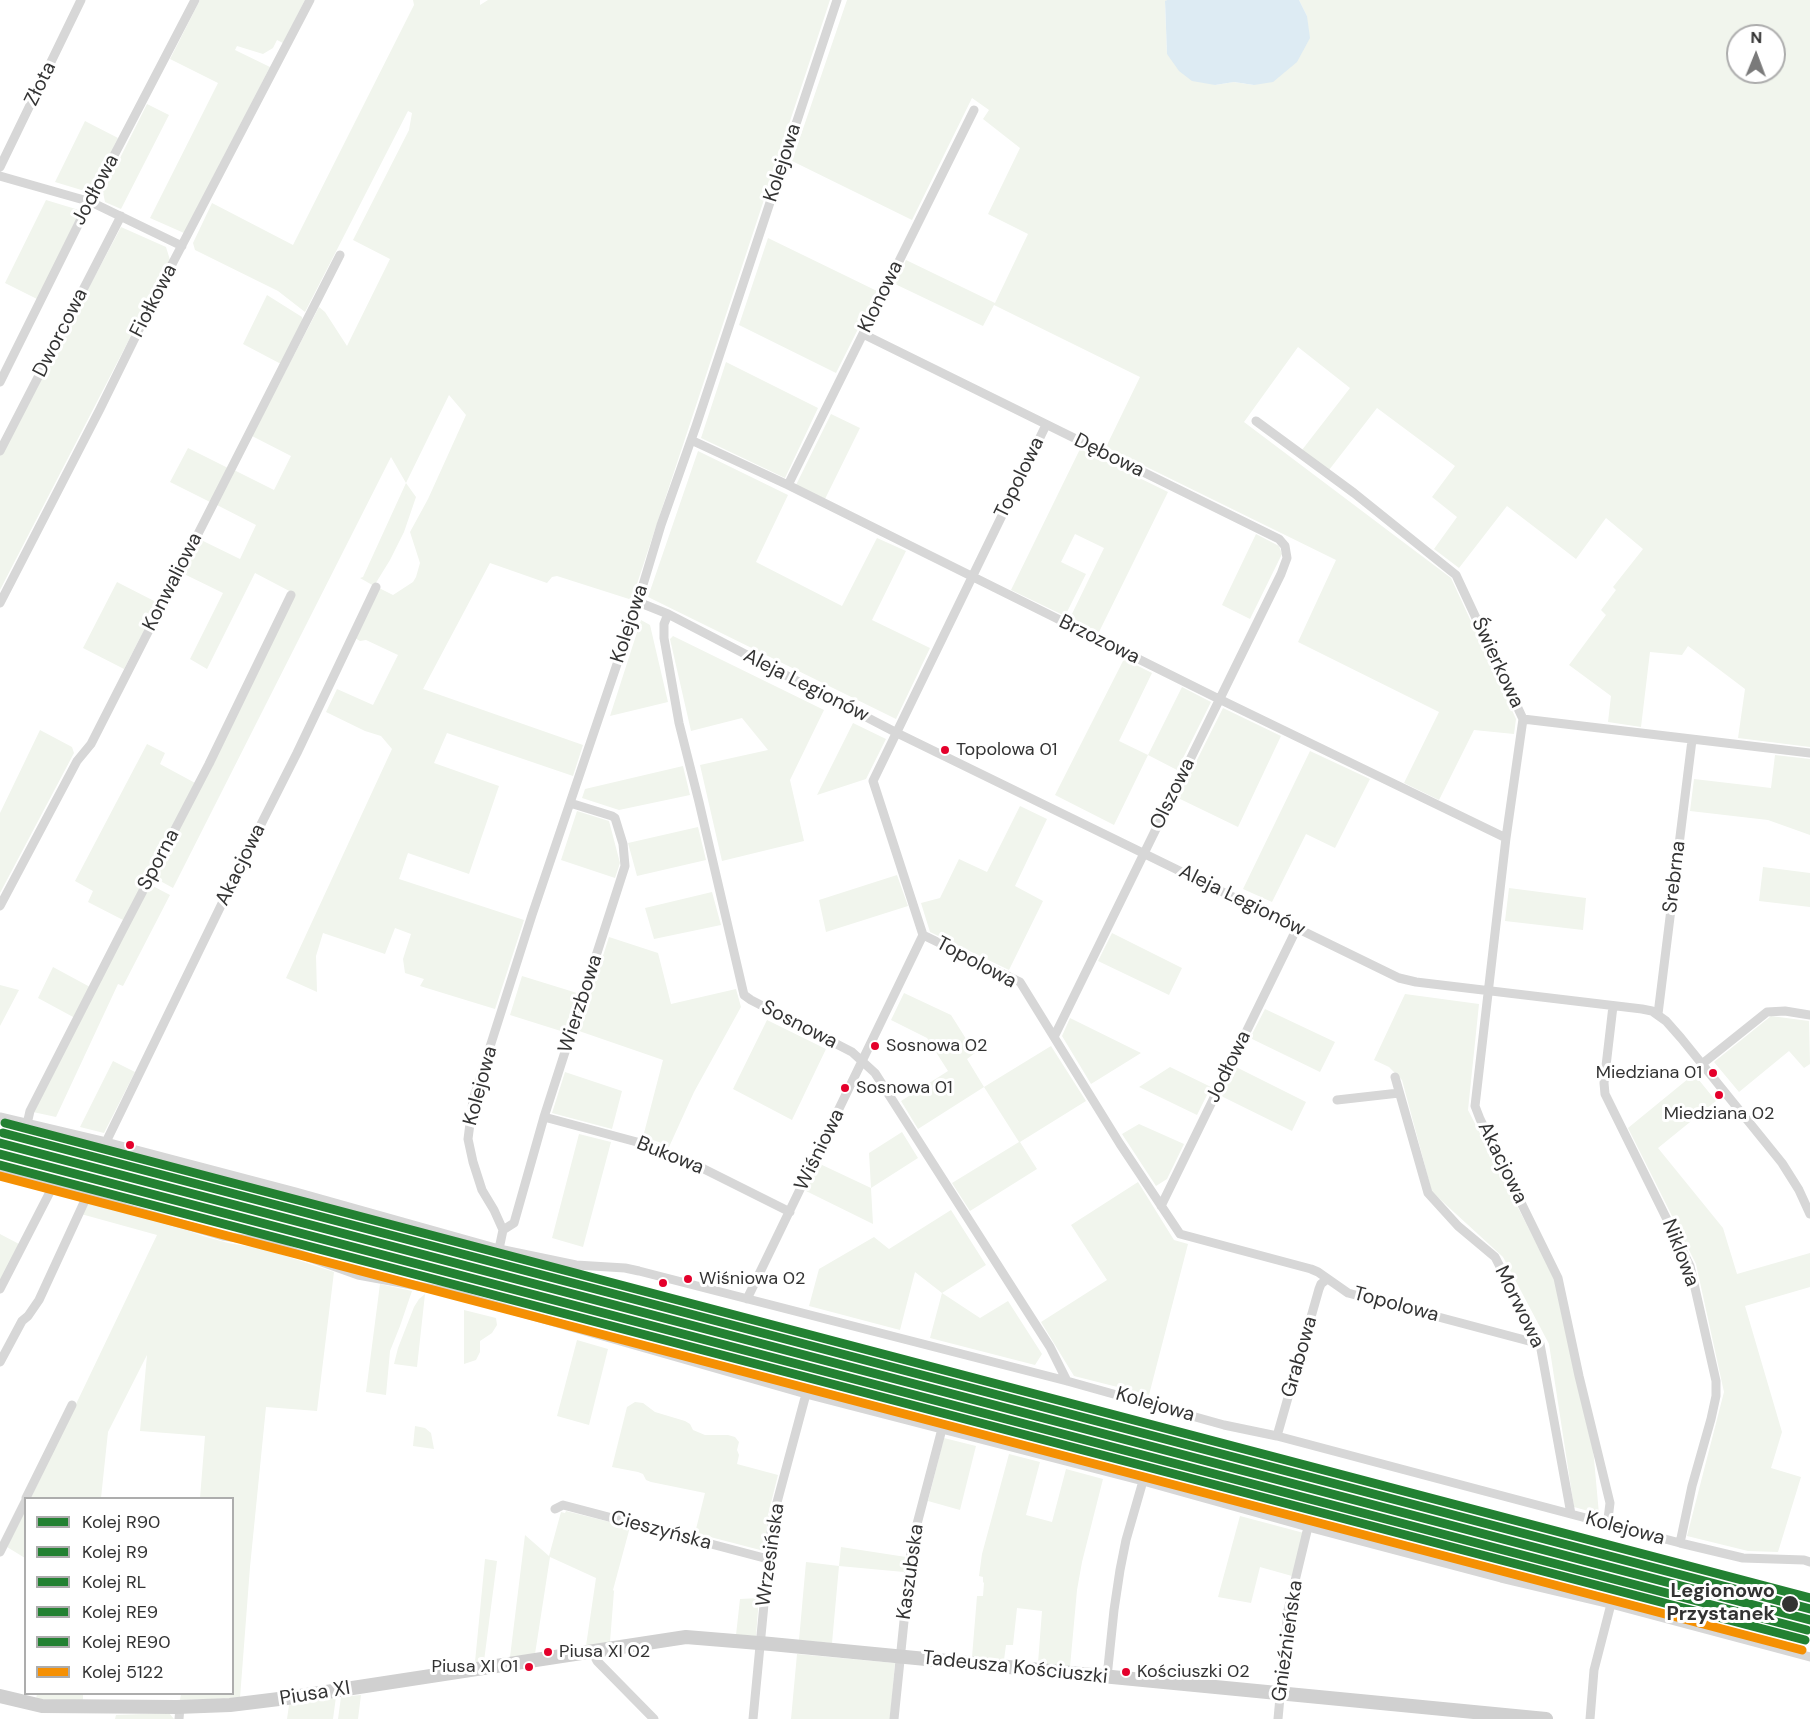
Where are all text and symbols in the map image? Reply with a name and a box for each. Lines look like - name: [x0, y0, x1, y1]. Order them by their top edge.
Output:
- north arrow: [1726, 24, 1786, 84]
- text: N: [1750, 27, 1762, 48]
- street label: Złota: [20, 58, 62, 110]
- street label: Kolejowa: [759, 121, 807, 205]
- street label: Jodłowa: [67, 151, 125, 229]
- street label: Klonowa: [853, 257, 909, 337]
- street label: Fiołkowa: [125, 260, 183, 342]
- street label: Dworcowa: [28, 285, 94, 381]
- street label: Dębowa: [1070, 429, 1148, 483]
- street label: Topolowa: [990, 433, 1050, 523]
- street label: Konwaliowa: [138, 529, 208, 635]
- street label: Kolejowa: [606, 582, 654, 666]
- street label: Brzozowa: [1055, 610, 1143, 670]
- street label: Świerkowa: [1466, 614, 1528, 712]
- street label: Aleja Legionów: [739, 644, 873, 728]
- place label: Topolowa 01: [956, 739, 1057, 761]
- marker: Topolowa 01: [939, 744, 951, 756]
- street label: Olszowa: [1145, 754, 1201, 834]
- street label: Akacjowa: [211, 820, 271, 910]
- street label: Sporna: [133, 825, 185, 895]
- street label: Srebrna: [1659, 840, 1691, 914]
- street label: Aleja Legionów: [1175, 860, 1309, 942]
- street label: Topolowa: [932, 932, 1020, 994]
- street label: Wierzbowa: [554, 952, 608, 1056]
- street label: Sosnowa: [757, 996, 841, 1054]
- street label: Jodłowa: [1201, 1027, 1257, 1107]
- place label: Sosnowa 02: [886, 1035, 987, 1057]
- marker: Sosnowa 02: [869, 1040, 881, 1052]
- street label: Kolejowa: [459, 1044, 503, 1128]
- place label: Miedziana 01: [1596, 1062, 1702, 1084]
- marker: Miedziana 01: [1707, 1067, 1719, 1079]
- place label: Sosnowa 01: [856, 1077, 953, 1099]
- marker: Sosnowa 01: [839, 1082, 851, 1094]
- marker: Miedziana 02: [1713, 1089, 1725, 1101]
- place label: Miedziana 02: [1664, 1103, 1774, 1125]
- street label: Wiśniowa: [790, 1105, 850, 1195]
- street label: Akacjowa: [1472, 1118, 1532, 1208]
- street label: Bukowa: [633, 1132, 707, 1180]
- unlabelled marker: [124, 1139, 136, 1151]
- street label: Niklowa: [1656, 1216, 1704, 1290]
- street label: Morwowa: [1489, 1262, 1549, 1352]
- place label: Wiśniowa 02: [699, 1268, 805, 1290]
- marker: Wiśniowa 02: [682, 1273, 694, 1285]
- unlabelled marker: [657, 1277, 669, 1289]
- street label: Topolowa: [1351, 1282, 1441, 1328]
- street label: Grabowa: [1277, 1314, 1323, 1400]
- street label: Kolejowa: [1113, 1382, 1197, 1428]
- legend: [24, 1497, 234, 1695]
- street label: Wrzesińska: [752, 1502, 790, 1608]
- street label: Cieszyńska: [608, 1506, 714, 1556]
- street label: Kolejowa: [1583, 1507, 1667, 1551]
- text: Kolej R90: [82, 1510, 160, 1534]
- street label: Kaszubska: [892, 1523, 930, 1621]
- text: Kolej R9: [82, 1540, 148, 1564]
- text: Kolej RL: [82, 1570, 146, 1594]
- street label: Gnieźnieńska: [1268, 1579, 1308, 1703]
- place label: Legionowo Przystanek: [1666, 1580, 1775, 1627]
- marker: Legionowo Przystanek: [1780, 1594, 1800, 1614]
- text: Kolej RE9: [82, 1600, 158, 1624]
- text: Kolej RE90: [82, 1630, 170, 1654]
- place label: Piusa XI 02: [559, 1641, 650, 1663]
- marker: Piusa XI 02: [542, 1646, 554, 1658]
- street label: Tadeusza Kościuszki: [921, 1646, 1109, 1690]
- place label: Piusa XI 01: [432, 1656, 518, 1678]
- text: Kolej 5122: [82, 1660, 163, 1684]
- marker: Piusa XI 01: [523, 1661, 535, 1673]
- place label: Kościuszki 02: [1137, 1661, 1250, 1683]
- marker: Kościuszki 02: [1120, 1666, 1132, 1678]
- street label: Piusa XI: [278, 1677, 352, 1711]

